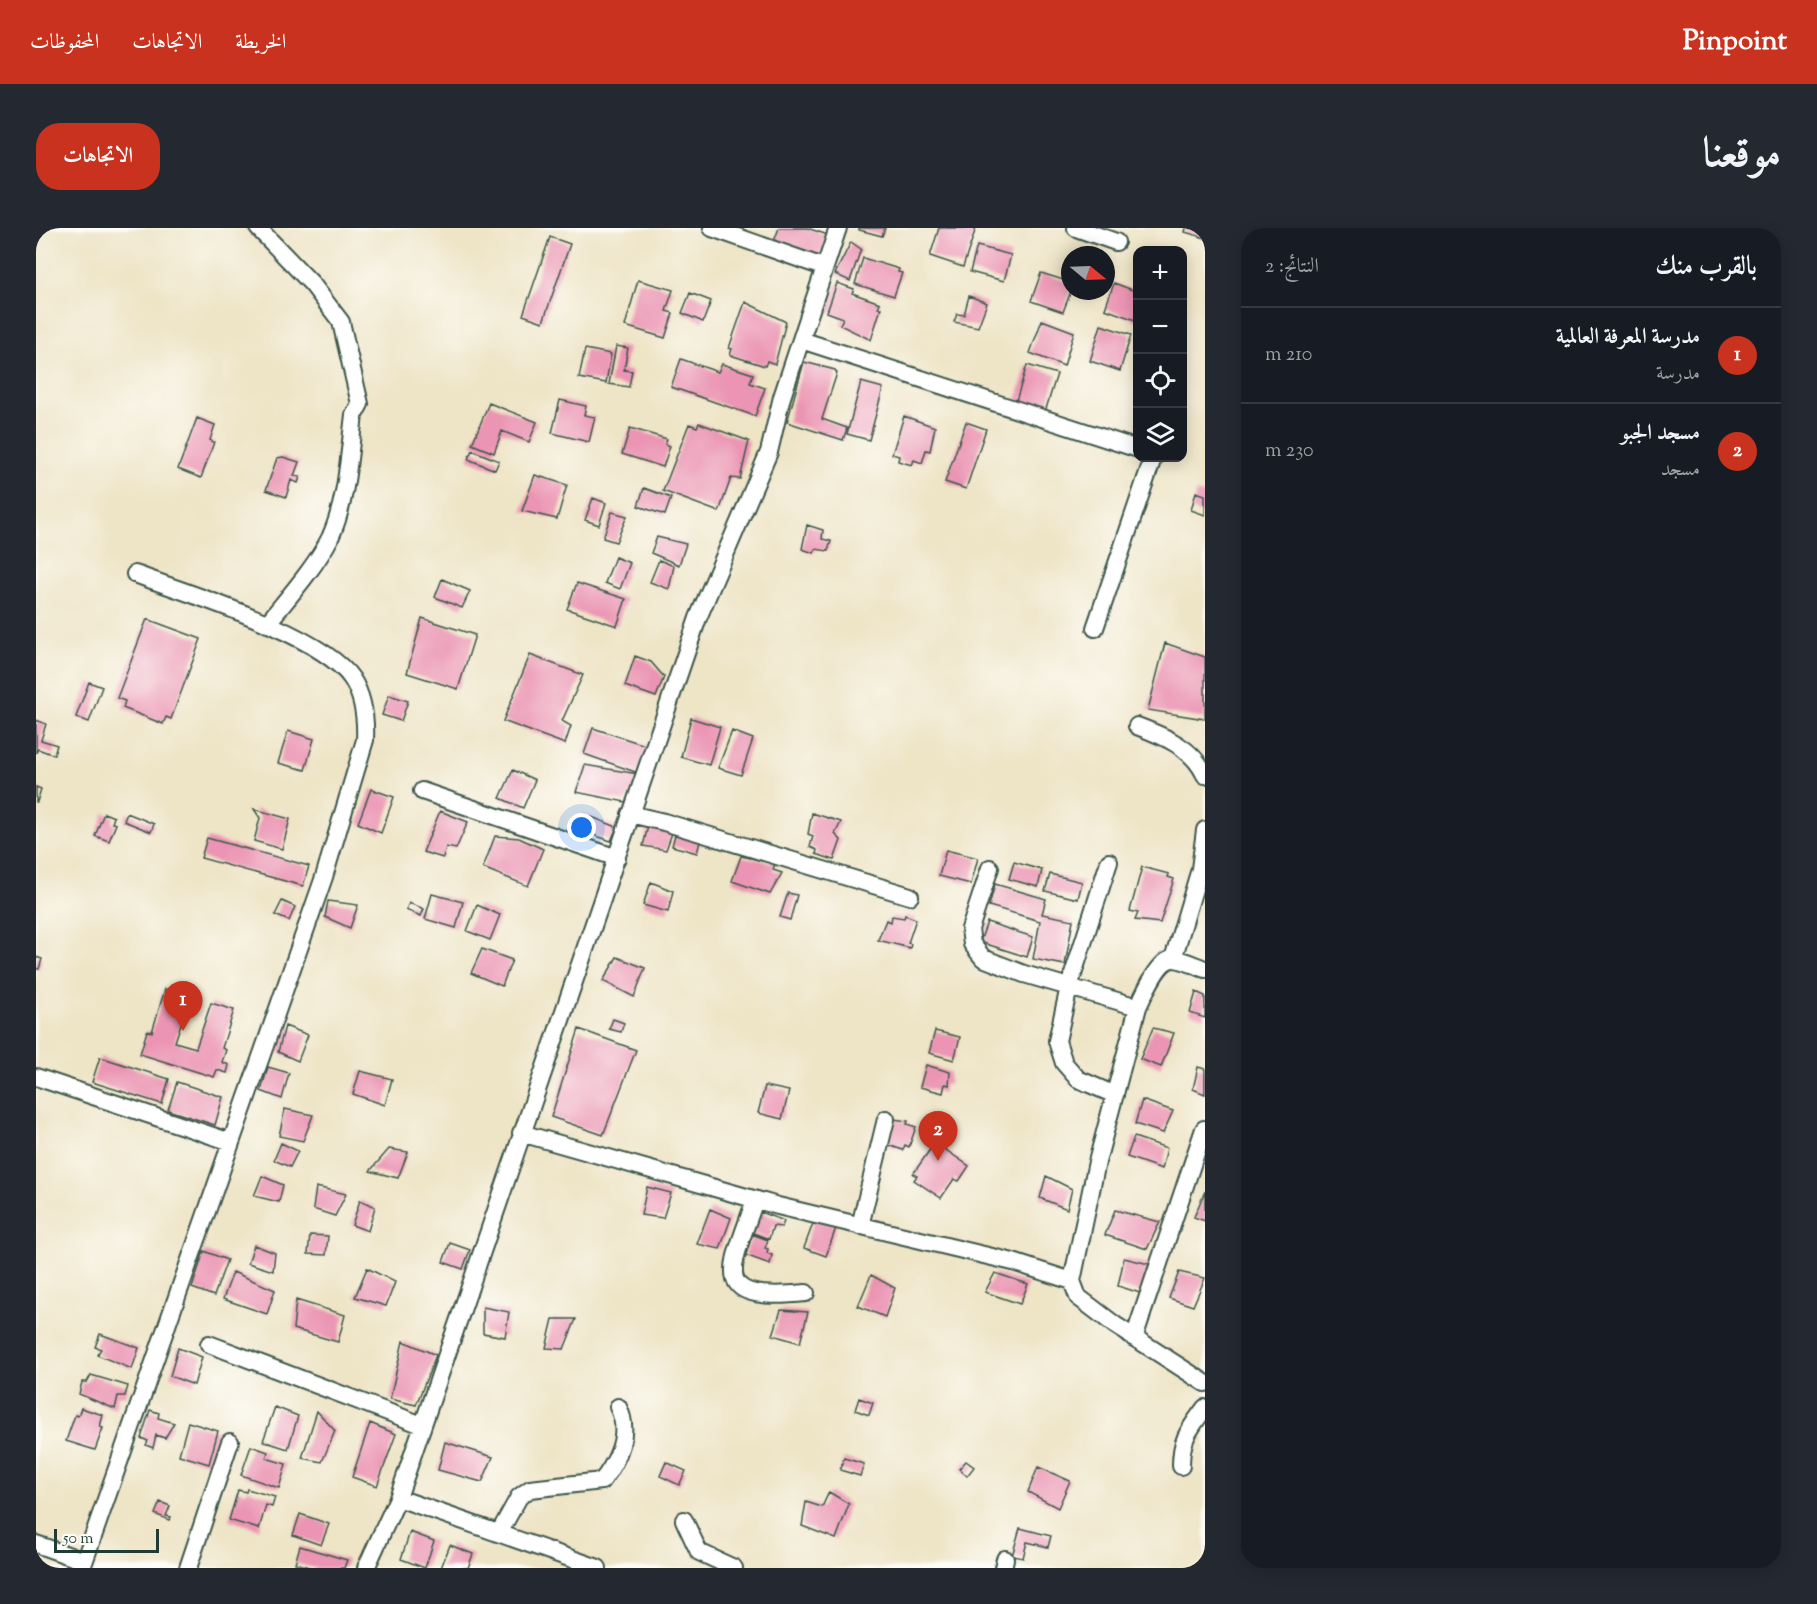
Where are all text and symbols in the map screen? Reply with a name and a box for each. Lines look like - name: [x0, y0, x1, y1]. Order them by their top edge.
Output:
- text: Pinpoint: [1683, 22, 1787, 62]
- text: المحفوظات: [30, 28, 99, 58]
- text: الاتجاهات: [132, 28, 202, 58]
- text: الخريطة: [235, 28, 286, 58]
- button: الاتجاهات: [36, 123, 160, 190]
- text: موقعنا: [1703, 126, 1781, 186]
- north arrow: [1061, 246, 1115, 300]
- map controls: [1133, 246, 1187, 462]
- button: +: [1133, 246, 1187, 300]
- text: بالقرب منك: [1655, 249, 1757, 286]
- text: النتائج: 2: [1265, 253, 1319, 282]
- button: −: [1133, 300, 1187, 354]
- text: مدرسة المعرفة العالمية: [1556, 322, 1700, 354]
- text: 210 m: [1265, 341, 1312, 370]
- text: 1: [1734, 341, 1741, 370]
- button: locate: [1133, 354, 1187, 408]
- text: مدرسة: [1656, 360, 1700, 389]
- button: layers: [1133, 408, 1187, 462]
- text: مسجد الجبو: [1621, 418, 1700, 450]
- text: 230 m: [1265, 437, 1314, 466]
- text: 2: [1733, 437, 1742, 466]
- text: مسجد: [1661, 456, 1700, 485]
- your location: [567, 813, 596, 842]
- pin: 1: [164, 982, 202, 1031]
- pin: 2: [918, 1112, 958, 1161]
- scale bar: [54, 1526, 159, 1554]
- text: 50 m: [63, 1528, 94, 1551]

